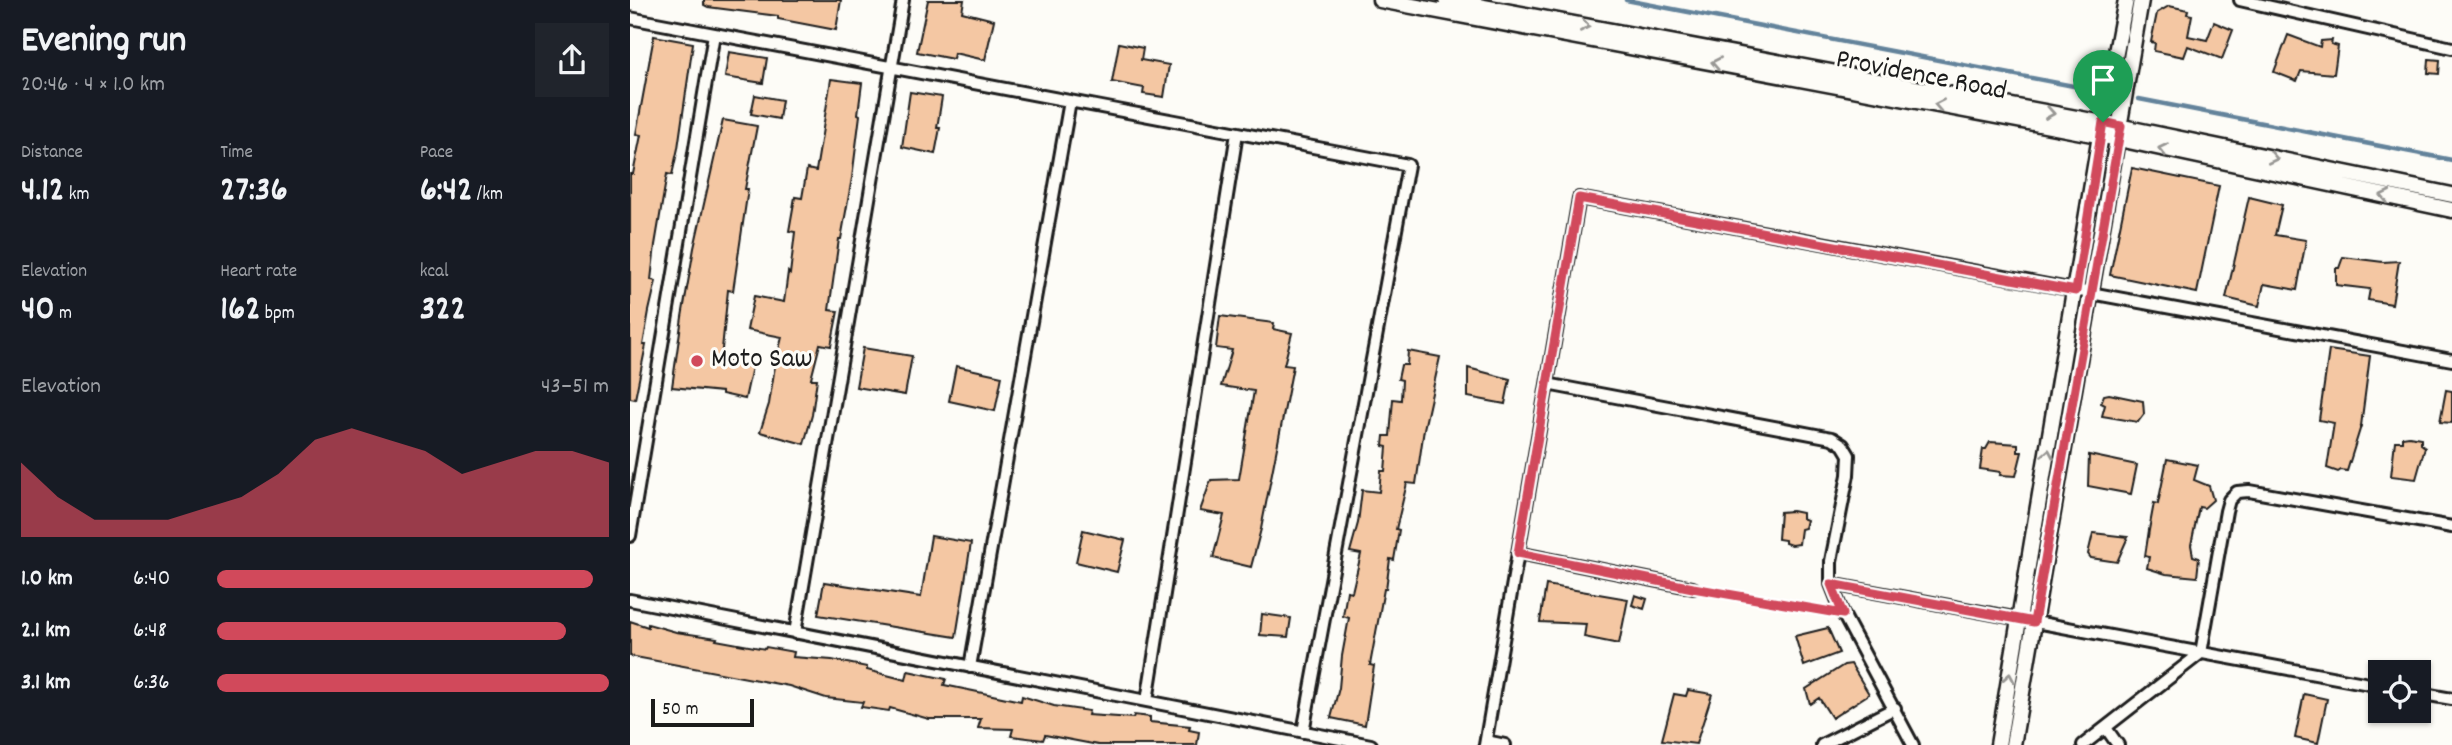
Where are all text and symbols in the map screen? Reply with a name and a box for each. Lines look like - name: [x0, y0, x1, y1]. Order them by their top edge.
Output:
- text: Evening run: [21, 15, 186, 70]
- one-way arrow: [1579, 18, 1591, 33]
- button: share: [535, 23, 609, 97]
- street label: Providence Road: [1832, 41, 2010, 113]
- pin: [2073, 50, 2133, 122]
- one-way arrow: [1710, 57, 1722, 72]
- icon: arrive: [2084, 61, 2122, 99]
- text: 20:46 · 4 × 1.0 km: [21, 69, 165, 102]
- one-way arrow: [1933, 99, 1945, 114]
- one-way arrow: [2044, 105, 2056, 120]
- text: Distance: [21, 140, 83, 167]
- text: Time: [220, 140, 253, 167]
- text: Pace: [420, 140, 453, 167]
- one-way arrow: [2157, 142, 2169, 157]
- one-way arrow: [2267, 149, 2279, 164]
- text: 4.12: [21, 167, 64, 217]
- text: 27:36: [220, 167, 288, 217]
- text: 6:42: [420, 167, 472, 217]
- text: km: [64, 182, 90, 209]
- text: /km: [472, 182, 503, 209]
- one-way arrow: [2379, 190, 2391, 204]
- text: Elevation: [21, 259, 87, 286]
- text: Heart rate: [220, 259, 297, 286]
- text: kcal: [420, 259, 449, 286]
- text: 40: [21, 286, 55, 336]
- text: 162: [220, 286, 260, 336]
- text: 322: [420, 286, 466, 336]
- text: m: [55, 301, 72, 328]
- text: bpm: [260, 301, 295, 328]
- place label: Moto Saw: [711, 341, 813, 381]
- marker: Moto Saw: [689, 353, 705, 369]
- text: Elevation: [21, 371, 101, 404]
- text: 43–51 m: [541, 371, 609, 404]
- one-way arrow: [2040, 448, 2055, 459]
- text: 1.0 km: [21, 563, 73, 596]
- text: 6:40: [133, 563, 170, 596]
- text: 2.1 km: [21, 615, 70, 648]
- text: 6:48: [133, 615, 167, 648]
- map controls: [2368, 660, 2431, 723]
- button: locate: [2368, 660, 2431, 723]
- text: 3.1 km: [21, 667, 71, 700]
- text: 6:36: [133, 667, 170, 700]
- one-way arrow: [2001, 672, 2016, 684]
- scale bar: [651, 696, 754, 728]
- text: 50 m: [662, 697, 699, 724]

